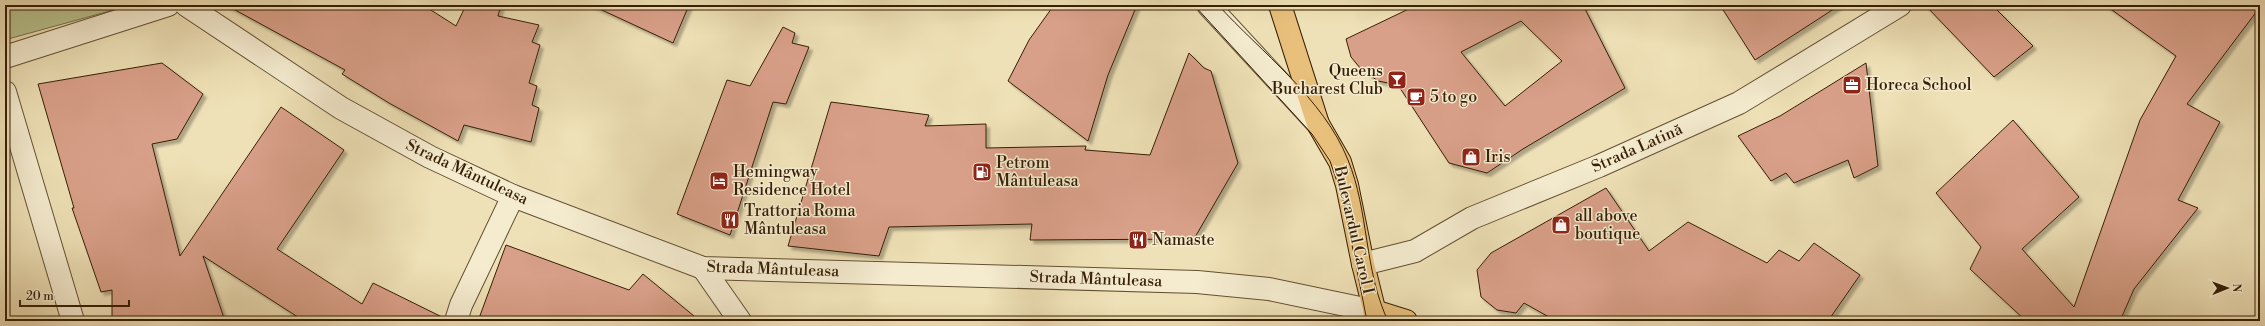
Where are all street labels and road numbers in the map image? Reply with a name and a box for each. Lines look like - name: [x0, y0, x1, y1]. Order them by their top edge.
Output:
- street label: Strada Latină: [1588, 119, 1686, 177]
- street label: Strada Mântuleasa: [403, 135, 532, 210]
- street label: Bulevardul Carol I: [1329, 163, 1378, 296]
- street label: Strada Mântuleasa: [706, 257, 841, 281]
- street label: Strada Mântuleasa: [1029, 267, 1164, 291]

